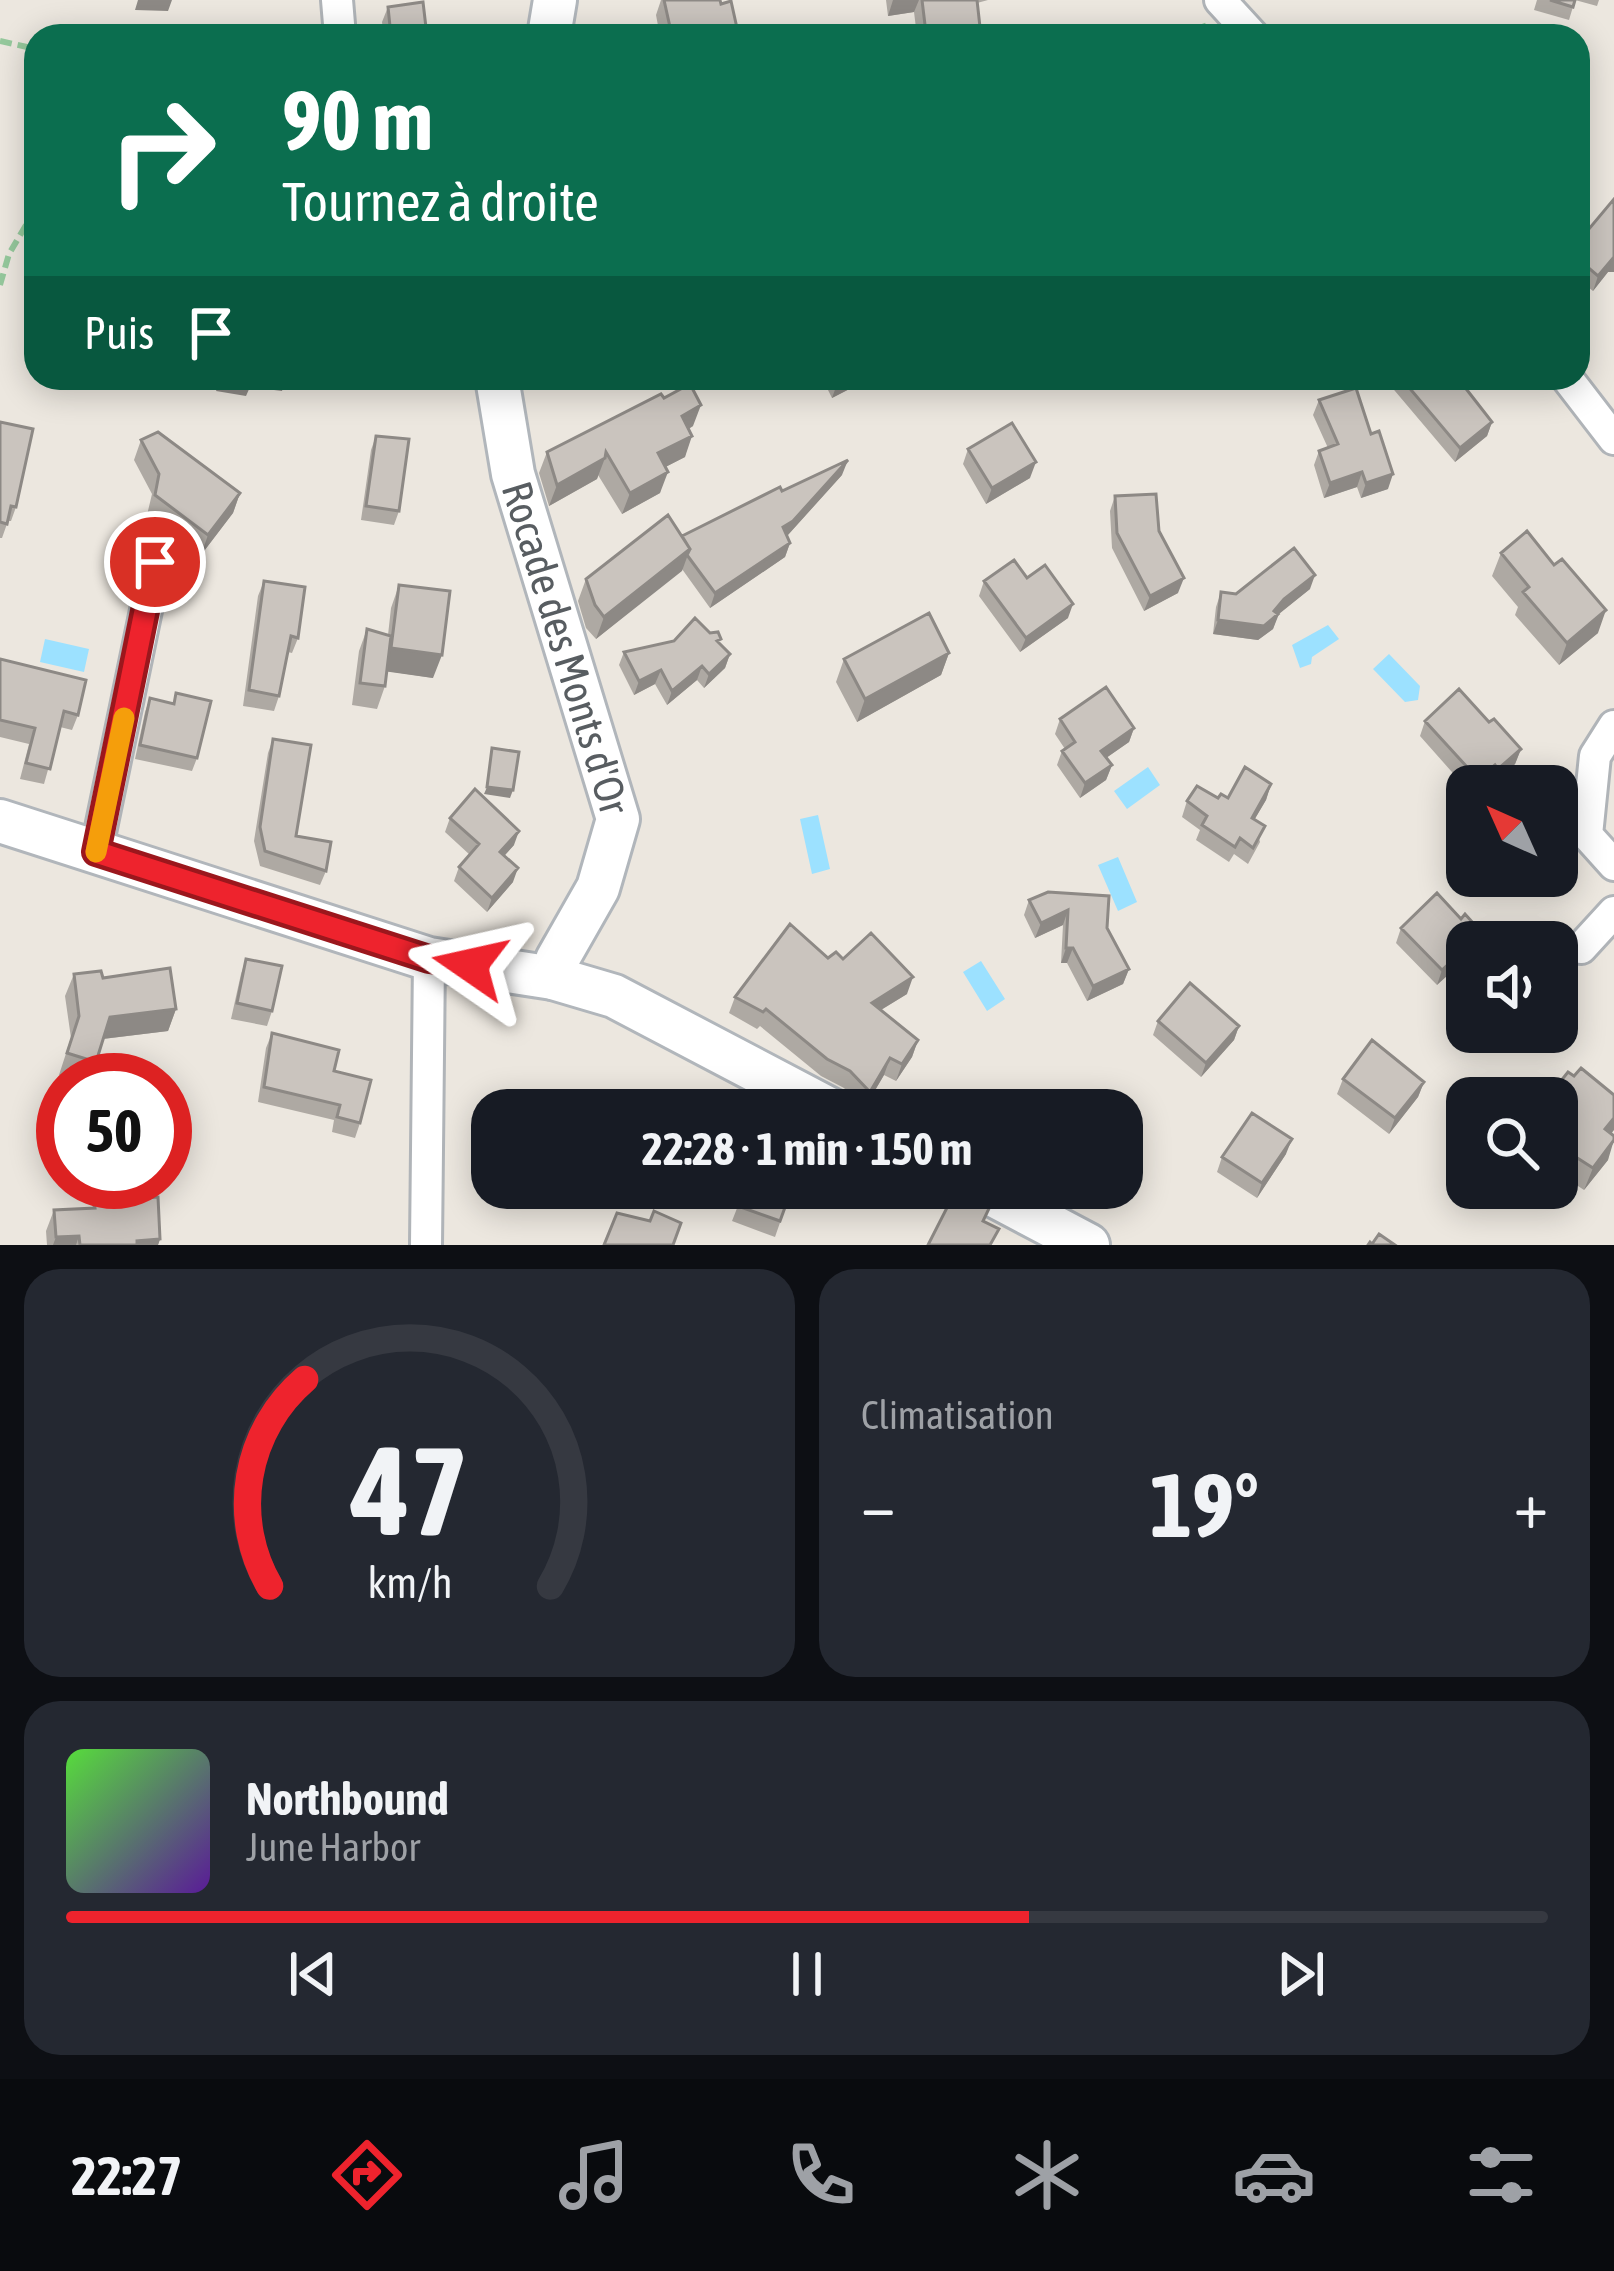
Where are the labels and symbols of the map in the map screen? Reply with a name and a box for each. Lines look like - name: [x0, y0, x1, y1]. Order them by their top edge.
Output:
- street label: Rocade des Monts d'Or: [493, 476, 639, 820]
- pin: [104, 511, 206, 613]
- north arrow: [1446, 765, 1578, 897]
- position arrow: [407, 902, 533, 1028]
- speed limit sign: 50: [36, 1053, 192, 1209]

